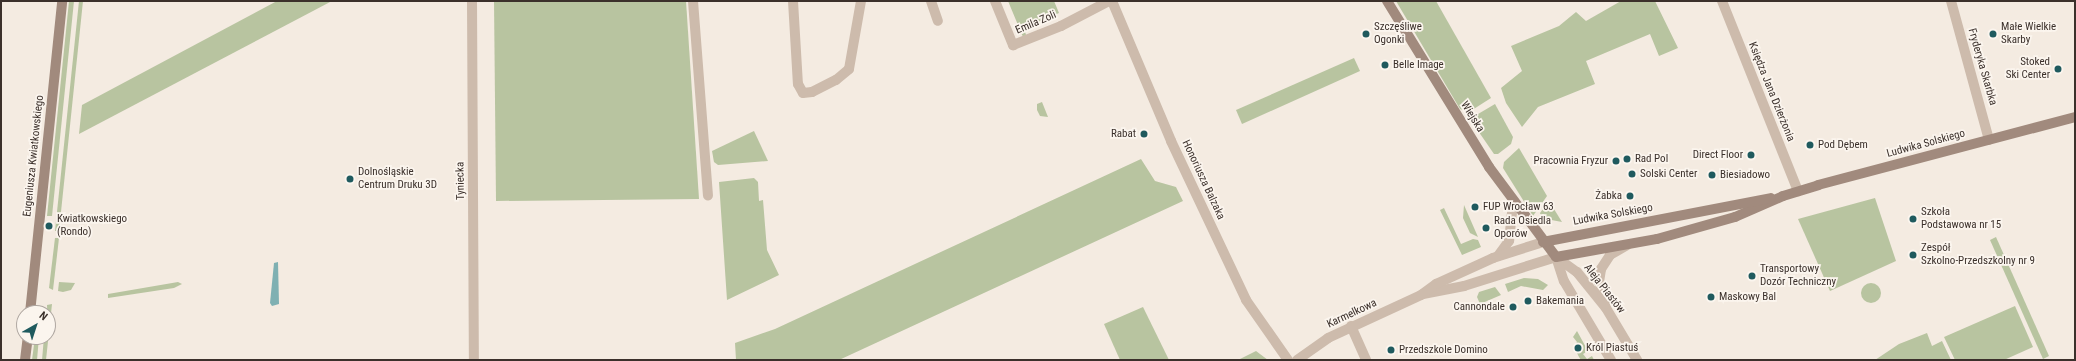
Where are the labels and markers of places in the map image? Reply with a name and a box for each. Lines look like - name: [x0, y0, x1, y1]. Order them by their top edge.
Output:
- place label: Szczęśliwe Ogonki: [1374, 21, 1422, 47]
- place label: Małe Wielkie Skarby: [2001, 21, 2056, 47]
- marker: Szczęśliwe Ogonki: [1361, 29, 1371, 39]
- marker: Małe Wielkie Skarby: [1988, 29, 1998, 39]
- place label: Stoked Ski Center: [2006, 56, 2050, 82]
- place label: Belle Image: [1393, 58, 1444, 72]
- marker: Belle Image: [1380, 60, 1390, 70]
- marker: Stoked Ski Center: [2053, 64, 2063, 74]
- place label: Rabat: [1111, 127, 1136, 141]
- marker: Rabat: [1139, 129, 1149, 139]
- place label: Pod Dębem: [1818, 138, 1868, 152]
- marker: Pod Dębem: [1805, 140, 1815, 150]
- place label: Direct Floor: [1693, 148, 1743, 162]
- marker: Direct Floor: [1746, 150, 1756, 160]
- place label: Rad Pol: [1635, 152, 1668, 166]
- place label: Pracownia Fryzur: [1533, 154, 1608, 168]
- marker: Rad Pol: [1622, 154, 1632, 164]
- marker: Pracownia Fryzur: [1611, 156, 1621, 166]
- place label: Dolnośląskie Centrum Druku 3D: [358, 166, 437, 192]
- place label: Solski Center: [1640, 167, 1697, 181]
- place label: Biesiadowo: [1720, 168, 1770, 182]
- marker: Solski Center: [1627, 169, 1637, 179]
- marker: Biesiadowo: [1707, 170, 1717, 180]
- marker: Dolnośląskie Centrum Druku 3D: [345, 174, 355, 184]
- place label: Żabka: [1595, 189, 1622, 203]
- marker: Żabka: [1625, 191, 1635, 201]
- place label: FUP Wrocław 63: [1483, 200, 1554, 214]
- marker: FUP Wrocław 63: [1470, 202, 1480, 212]
- place label: Szkoła Podstawowa nr 15: [1921, 206, 2001, 232]
- place label: Kwiatkowskiego (Rondo): [57, 213, 127, 239]
- marker: Szkoła Podstawowa nr 15: [1908, 214, 1918, 224]
- place label: Rada Osiedla Oporów: [1494, 215, 1551, 241]
- marker: Kwiatkowskiego (Rondo): [44, 221, 54, 231]
- marker: Rada Osiedla Oporów: [1481, 223, 1491, 233]
- place label: Zespół Szkolno-Przedszkolny nr 9: [1921, 242, 2035, 268]
- marker: Zespół Szkolno-Przedszkolny nr 9: [1908, 250, 1918, 260]
- place label: Transportowy Dozór Techniczny: [1760, 263, 1836, 289]
- marker: Transportowy Dozór Techniczny: [1747, 271, 1757, 281]
- place label: Maskowy Bal: [1719, 290, 1776, 304]
- marker: Maskowy Bal: [1706, 292, 1716, 302]
- place label: Bakemania: [1536, 294, 1584, 308]
- marker: Bakemania: [1523, 296, 1533, 306]
- place label: Cannondale: [1454, 300, 1505, 314]
- marker: Cannondale: [1508, 302, 1518, 312]
- place label: Król Piastuś: [1586, 341, 1638, 355]
- place label: Przedszkole Domino: [1399, 343, 1488, 357]
- marker: Król Piastuś: [1573, 343, 1583, 353]
- marker: Przedszkole Domino: [1386, 345, 1396, 355]

